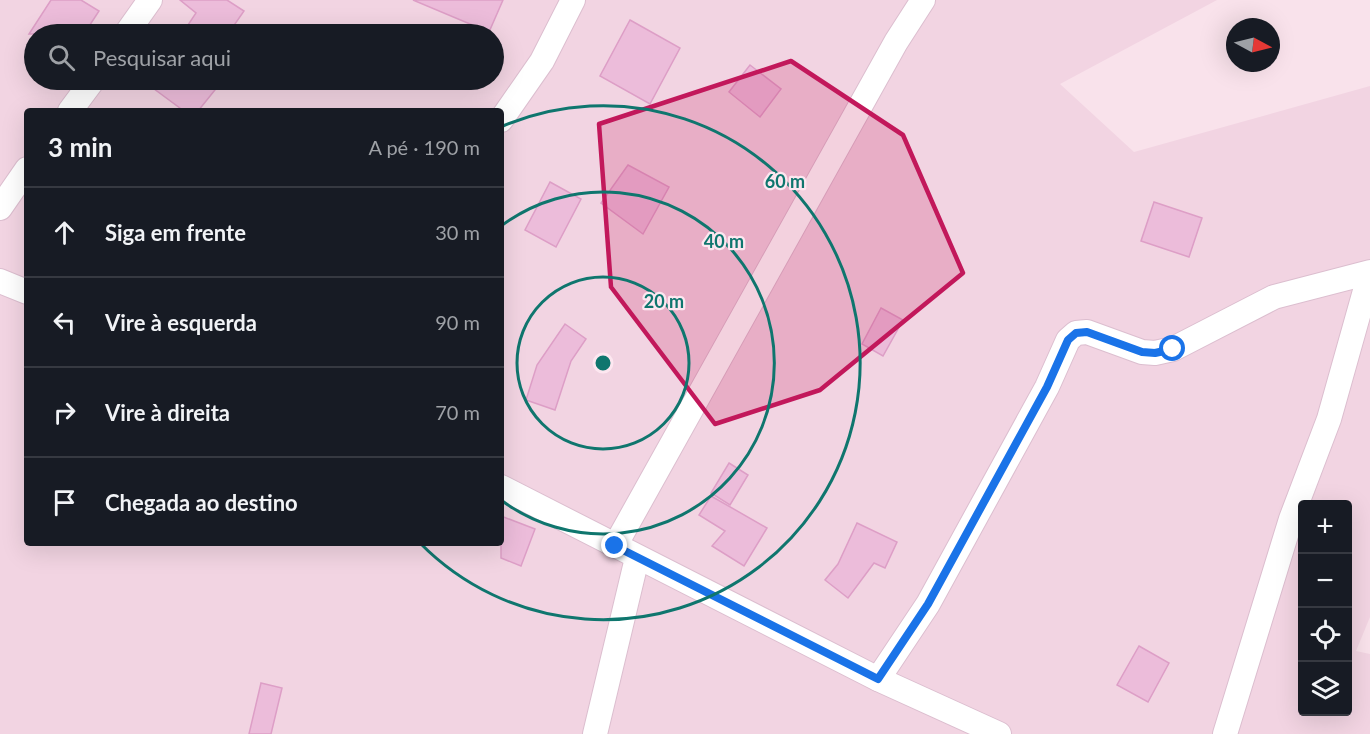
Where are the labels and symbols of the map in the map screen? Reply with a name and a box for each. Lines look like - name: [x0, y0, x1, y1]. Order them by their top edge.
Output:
- north arrow: [1226, 18, 1280, 72]
- text: 60 m: [765, 170, 805, 192]
- text: 40 m: [704, 230, 744, 252]
- text: 20 m: [644, 290, 684, 312]
- route start: [1159, 335, 1185, 361]
- centre of rings: [593, 353, 613, 373]
- route end: [601, 532, 627, 558]

